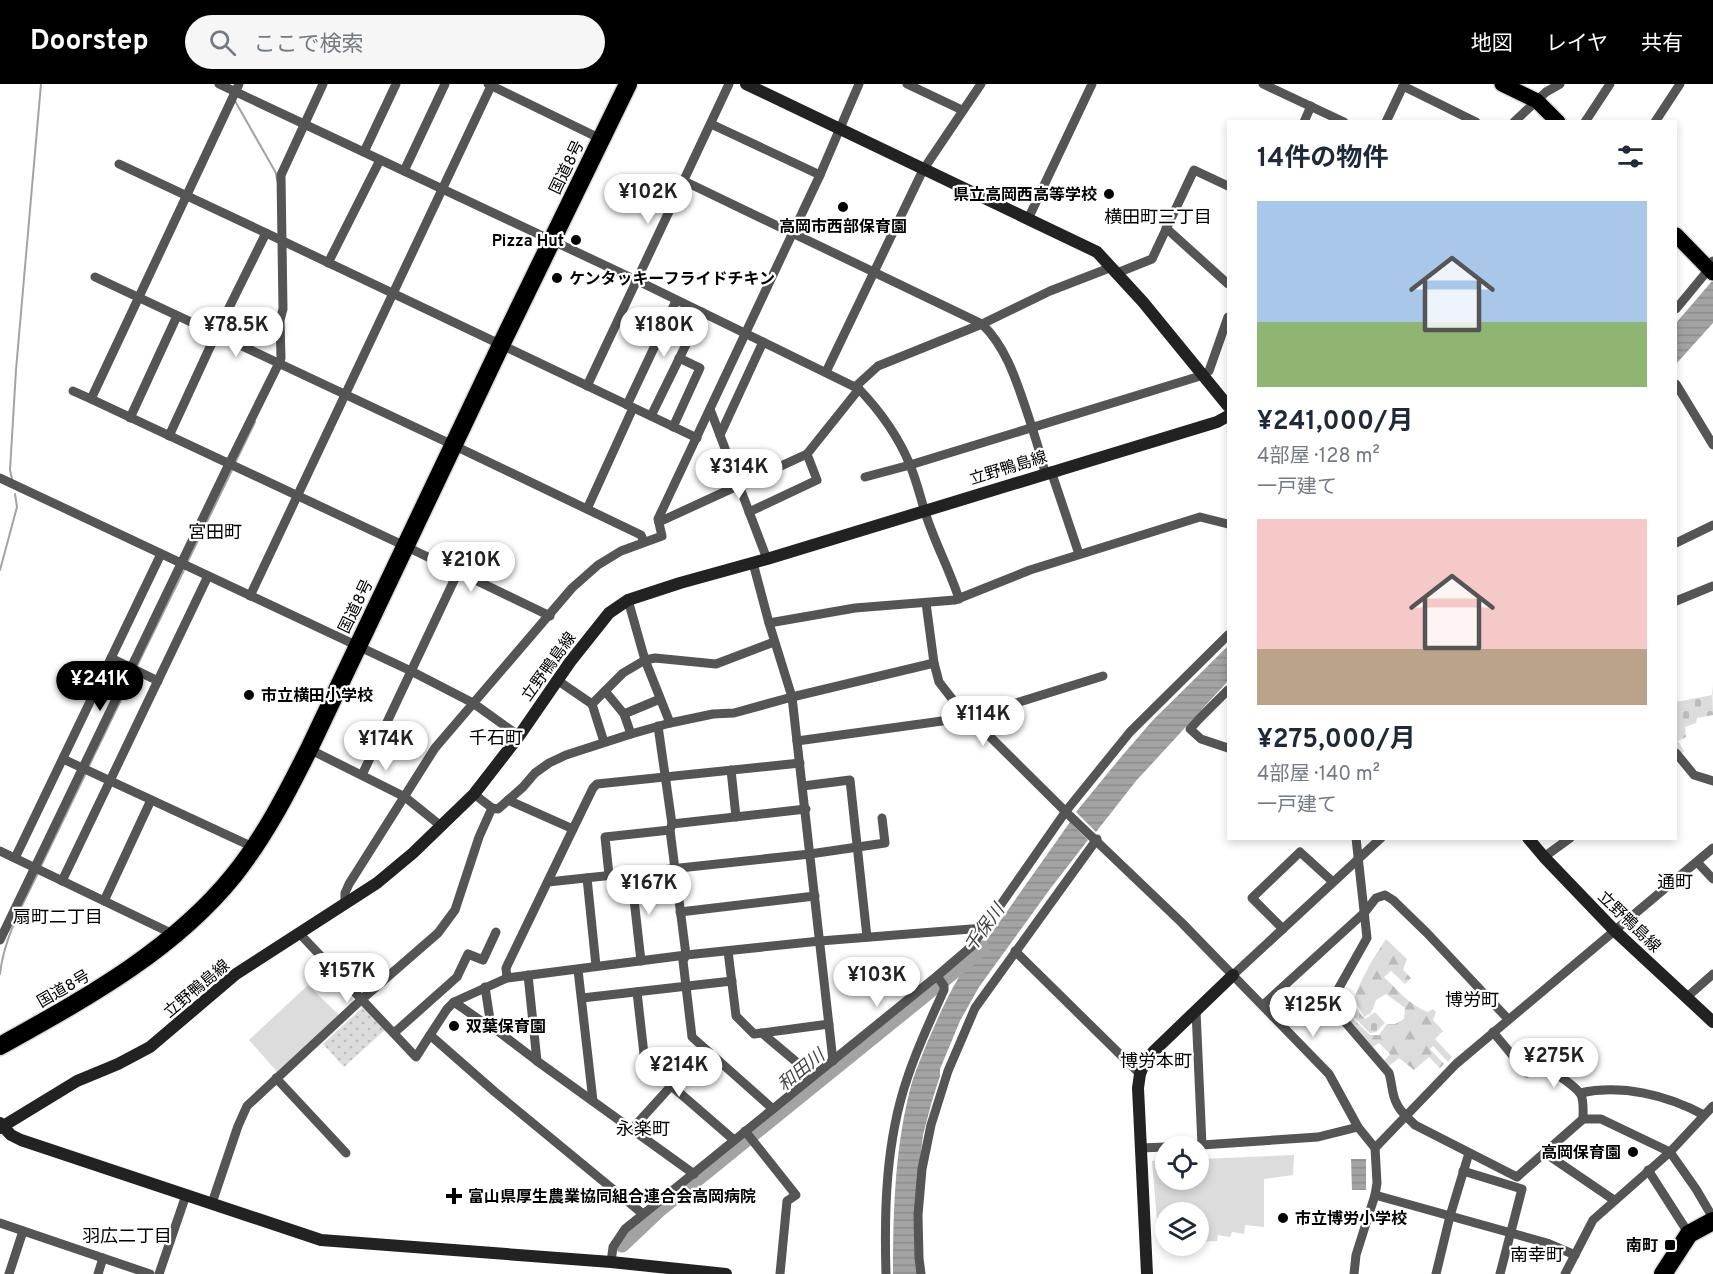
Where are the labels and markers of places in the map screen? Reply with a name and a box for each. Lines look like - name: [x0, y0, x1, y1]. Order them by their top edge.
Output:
- pin: ¥102K: [606, 174, 690, 225]
- place label: 県立高岡西高等学校: [953, 186, 1097, 206]
- marker: 県立高岡西高等学校: [1102, 187, 1116, 201]
- marker: 高岡市西部保育園: [836, 200, 850, 214]
- place label: 高岡市西部保育園: [779, 218, 907, 238]
- place label: Pizza Hut: [492, 232, 564, 252]
- marker: Pizza Hut: [569, 233, 583, 247]
- place label: ケンタッキーフライドチキン: [569, 270, 775, 290]
- marker: ケンタッキーフライドチキン: [550, 271, 564, 285]
- pin: ¥78.5K: [187, 307, 285, 358]
- pin: ¥180K: [622, 307, 706, 358]
- pin: ¥314K: [697, 449, 781, 500]
- pin: ¥210K: [429, 542, 513, 593]
- pin: ¥241K: [58, 661, 142, 712]
- place label: 市立横田小学校: [261, 686, 373, 707]
- marker: 市立横田小学校: [242, 688, 256, 702]
- pin: ¥114K: [941, 696, 1025, 747]
- pin: ¥174K: [344, 721, 428, 772]
- pin: ¥167K: [607, 865, 691, 916]
- pin: ¥157K: [305, 953, 389, 1004]
- pin: ¥103K: [835, 957, 919, 1008]
- pin: ¥125K: [1271, 987, 1355, 1038]
- place label: 双葉保育園: [466, 1018, 546, 1038]
- marker: 双葉保育園: [447, 1019, 461, 1033]
- pin: ¥275K: [1512, 1038, 1596, 1089]
- pin: ¥214K: [637, 1047, 721, 1098]
- place label: 高岡保育園: [1541, 1144, 1621, 1164]
- marker: 高岡保育園: [1626, 1145, 1640, 1159]
- marker: 富山県厚生農業協同組合連合会高岡病院: [445, 1187, 463, 1205]
- place label: 富山県厚生農業協同組合連合会高岡病院: [468, 1188, 756, 1208]
- place label: 市立博労小学校: [1295, 1209, 1407, 1230]
- marker: 市立博労小学校: [1276, 1211, 1290, 1225]
- place label: 南町: [1626, 1237, 1658, 1257]
- marker: 南町: [1663, 1238, 1677, 1252]

